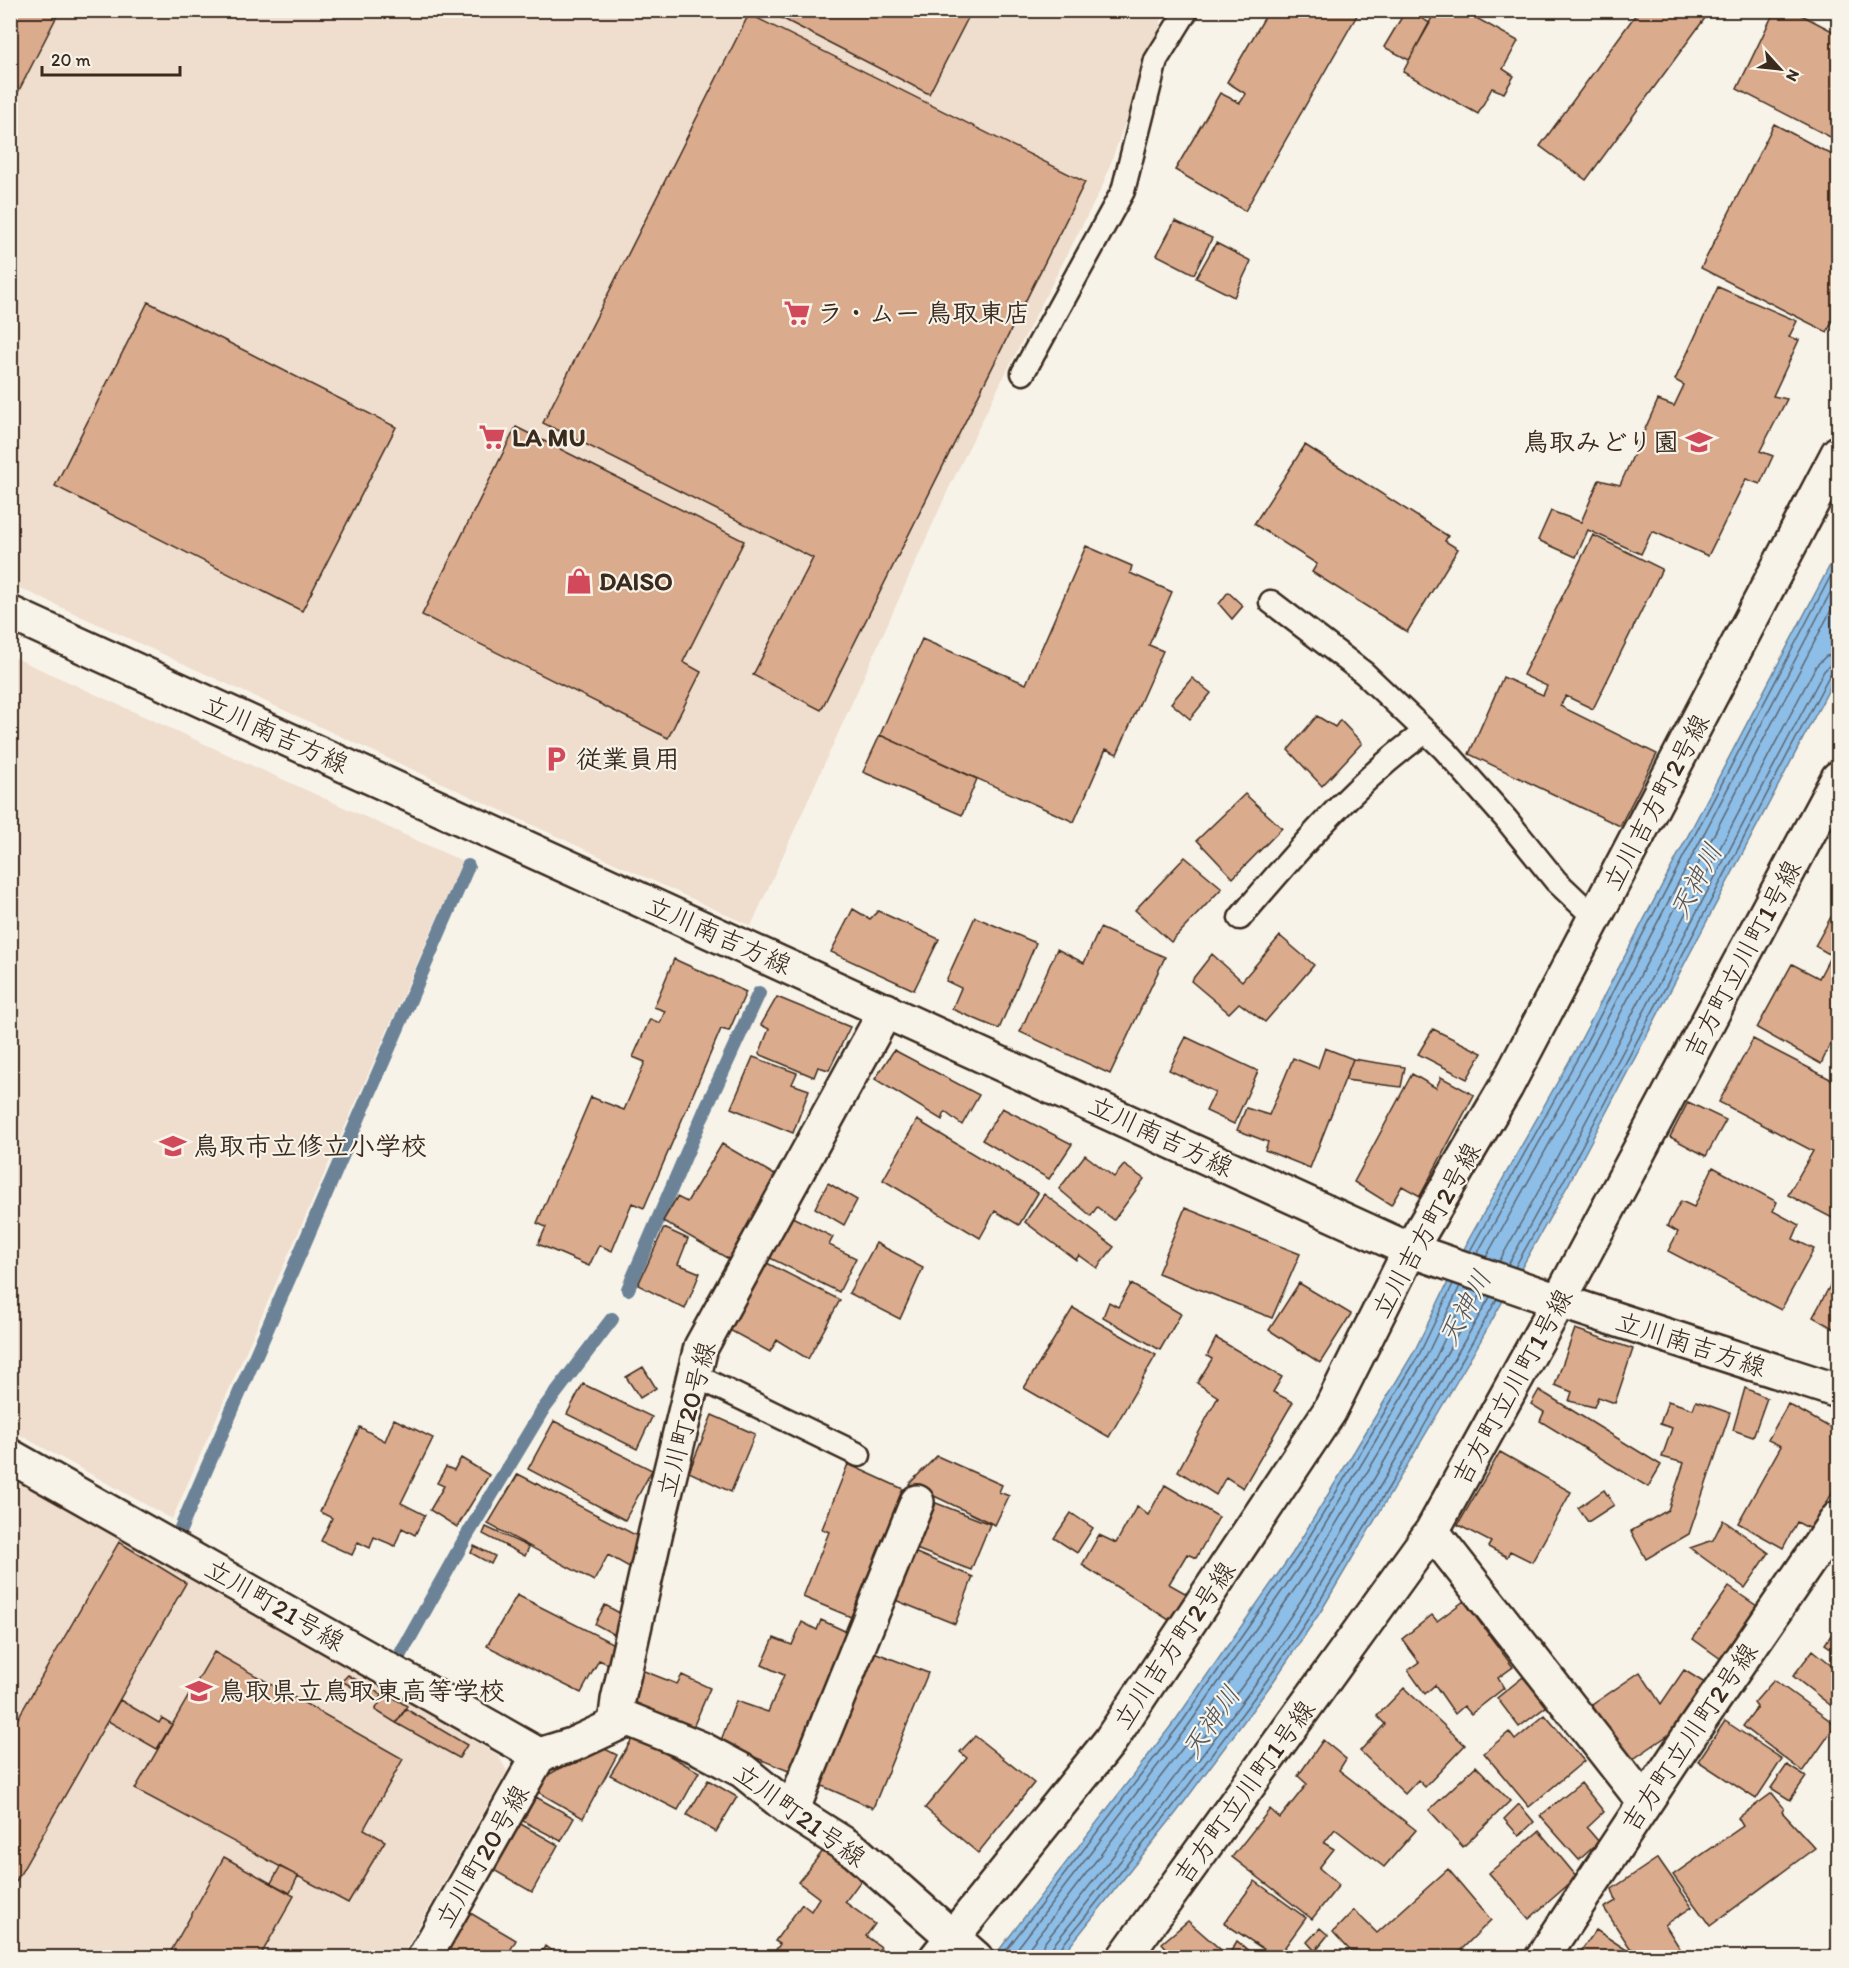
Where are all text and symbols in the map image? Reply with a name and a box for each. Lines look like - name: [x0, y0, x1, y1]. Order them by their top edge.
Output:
- scale bar: [42, 39, 180, 77]
- north arrow: [1750, 39, 1810, 99]
- text: 20 m: [51, 49, 91, 71]
- text: N: [1782, 66, 1804, 85]
- place label: ラ・ムー 鳥取東店: [817, 297, 1030, 329]
- supermarket icon: ラ・ムー 鳥取東店: [782, 298, 812, 328]
- place label: LA MU: [512, 421, 586, 453]
- supermarket icon: LA MU: [477, 422, 507, 452]
- place label: 鳥取みどり園: [1523, 426, 1679, 458]
- school or university icon: 鳥取みどり園: [1684, 427, 1714, 457]
- place label: DAISO: [599, 565, 673, 597]
- shop icon: DAISO: [564, 566, 594, 596]
- street label: 立川南吉方線: [198, 688, 354, 780]
- street label: 立川吉方町2号線: [1596, 708, 1716, 896]
- place label: 従業員用: [576, 743, 680, 775]
- parking icon: 従業員用: [541, 744, 571, 774]
- water label: 天神川: [1662, 837, 1729, 924]
- street label: 吉方町立川町1号線: [1676, 854, 1808, 1064]
- street label: 立川南吉方線: [641, 889, 797, 981]
- street label: 立川南吉方線: [1084, 1089, 1238, 1183]
- place label: 鳥取市立修立小学校: [193, 1130, 427, 1162]
- school or university icon: 鳥取市立修立小学校: [158, 1131, 188, 1161]
- street label: 立川吉方町2号線: [1365, 1137, 1487, 1323]
- water label: 天神川: [1431, 1264, 1498, 1351]
- street label: 吉方町立川町1号線: [1445, 1283, 1579, 1491]
- street label: 立川南吉方線: [1612, 1305, 1770, 1383]
- street label: 立川町20号線: [650, 1338, 722, 1500]
- street label: 立川町21号線: [200, 1552, 350, 1658]
- street label: 立川吉方町2号線: [1106, 1555, 1242, 1735]
- street label: 吉方町立川町2号線: [1614, 1636, 1764, 1838]
- place label: 鳥取県立鳥取東高等学校: [219, 1675, 505, 1707]
- school or university icon: 鳥取県立鳥取東高等学校: [184, 1676, 214, 1706]
- water label: 天神川: [1174, 1679, 1247, 1764]
- street label: 吉方町立川町1号線: [1166, 1694, 1322, 1890]
- street label: 立川町21号線: [728, 1756, 872, 1874]
- street label: 立川町20号線: [428, 1779, 536, 1933]

